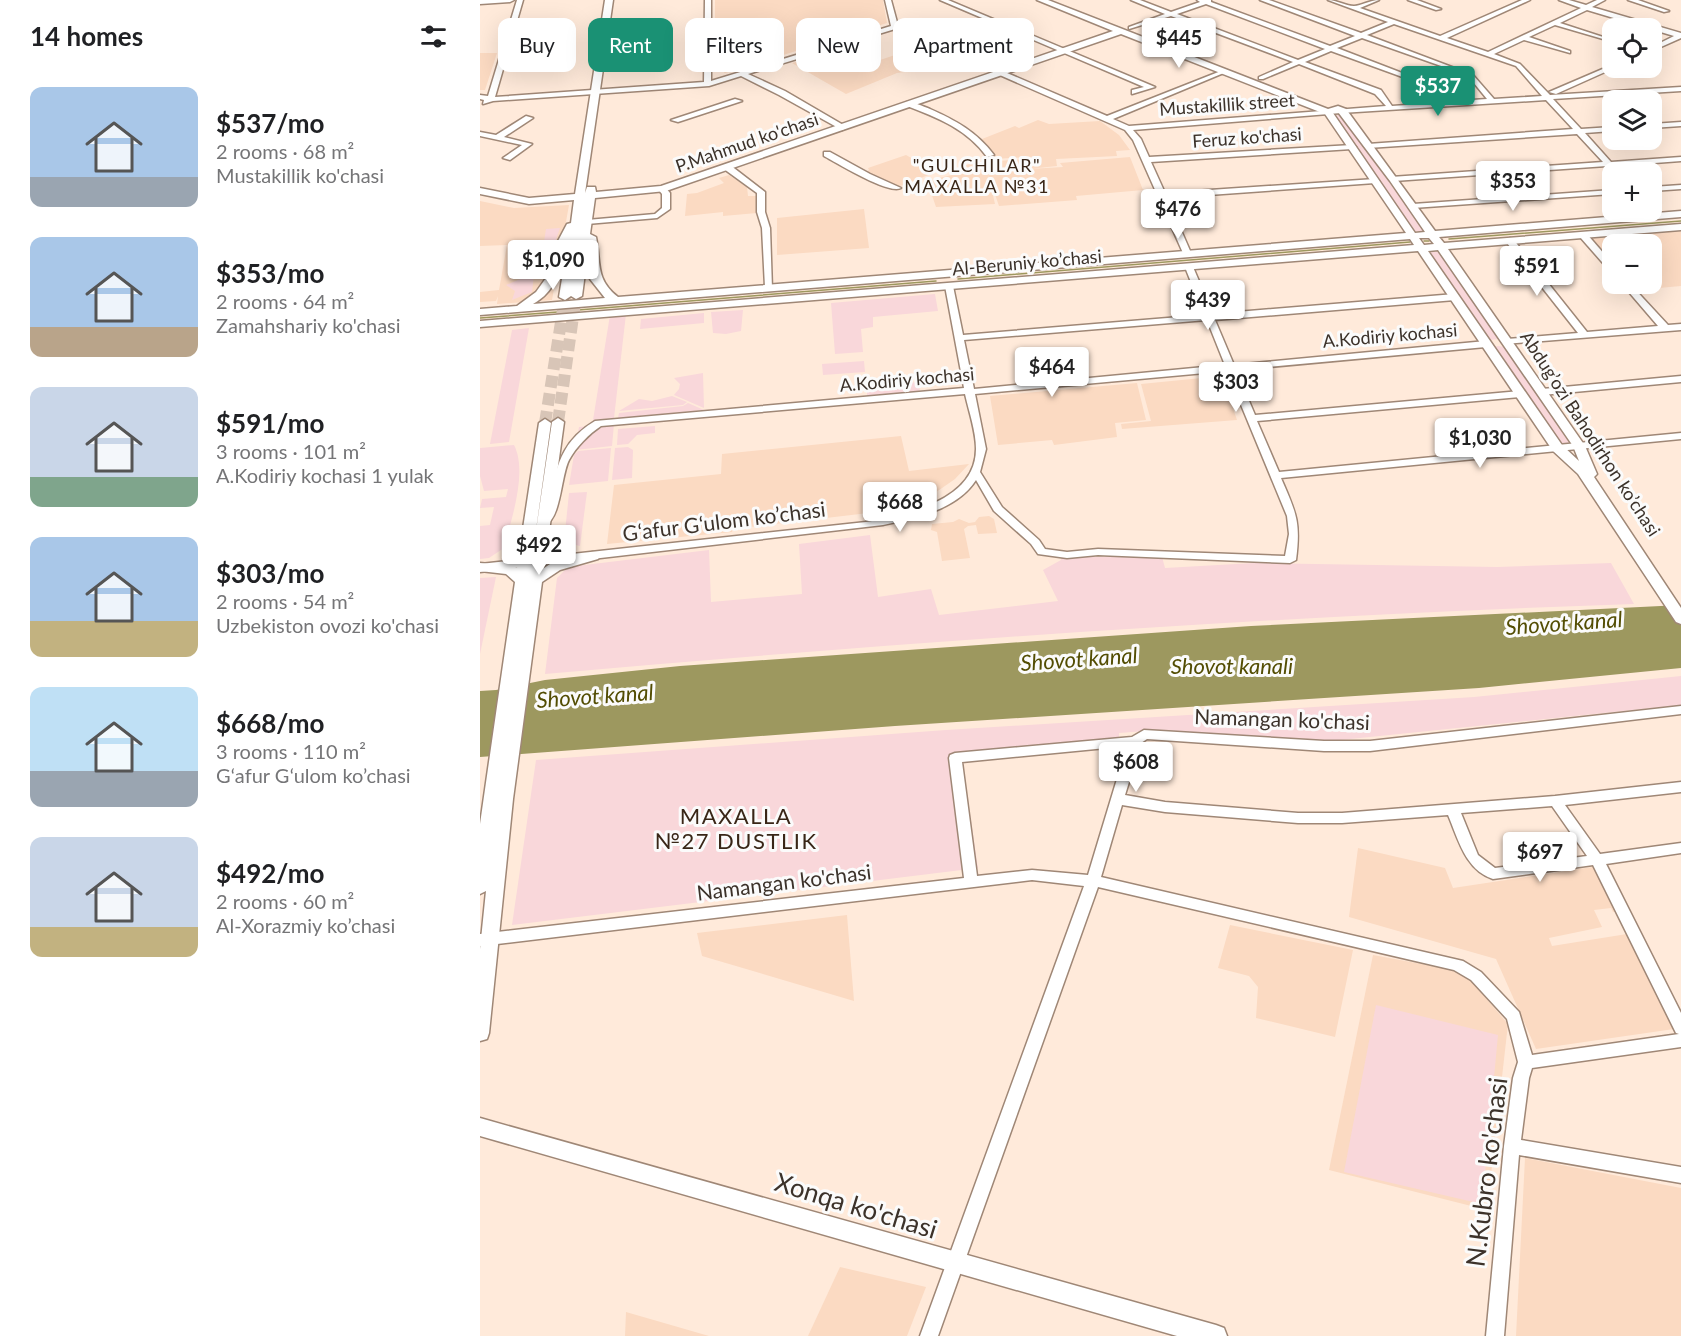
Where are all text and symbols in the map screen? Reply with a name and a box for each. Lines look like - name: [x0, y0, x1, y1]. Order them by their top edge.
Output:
- chip: Buy: [498, 18, 576, 72]
- chip: Rent: [588, 18, 673, 72]
- chip: Filters: [685, 18, 784, 72]
- chip: New: [796, 18, 881, 72]
- chip: Apartment: [893, 18, 1034, 72]
- pin: $445: [1143, 18, 1215, 69]
- map controls: [1602, 18, 1662, 294]
- button: locate: [1602, 18, 1662, 78]
- text: 14 homes: [30, 20, 143, 52]
- icon: filters: [417, 20, 450, 53]
- text: $445: [1156, 25, 1202, 49]
- pin: $537: [1402, 66, 1474, 117]
- text: $537: [1415, 73, 1461, 97]
- street label: Mustakillik street: [1159, 88, 1296, 120]
- button: layers: [1602, 90, 1662, 150]
- text: $537/mo: [216, 107, 324, 139]
- street label: P.Mahmud ko'chasi: [672, 107, 821, 177]
- icon: home: [78, 111, 150, 183]
- street label: Feruz ko'chasi: [1191, 122, 1302, 152]
- text: 2 rooms · 68 m²: [216, 139, 354, 163]
- district label: "GULCHILAR" MAXALLA №31: [904, 154, 1050, 197]
- pin: $353: [1477, 161, 1549, 212]
- button: +: [1602, 162, 1662, 222]
- text: Mustakillik ko'chasi: [216, 163, 384, 187]
- text: $353: [1490, 168, 1536, 192]
- pin: $476: [1142, 189, 1214, 240]
- text: $476: [1155, 196, 1201, 220]
- button: −: [1602, 234, 1662, 294]
- pin: $1,090: [504, 240, 602, 291]
- street label: Al-Beruniy ko’chasi: [951, 245, 1103, 279]
- pin: $591: [1501, 246, 1573, 297]
- text: $1,090: [522, 247, 584, 271]
- text: $591: [1514, 253, 1560, 277]
- text: $353/mo: [216, 257, 324, 289]
- icon: home: [78, 261, 150, 333]
- pin: $439: [1172, 280, 1244, 331]
- text: $439: [1185, 287, 1231, 311]
- text: 2 rooms · 64 m²: [216, 289, 354, 313]
- text: Zamahshariy ko'chasi: [216, 313, 401, 337]
- street label: A.Kodiriy kochasi: [1322, 318, 1458, 352]
- street label: Abdug’ozi Bahodirhon ko’chasi: [1516, 327, 1665, 540]
- pin: $464: [1016, 347, 1088, 398]
- text: $464: [1029, 354, 1075, 378]
- street label: A.Kodiriy kochasi: [839, 362, 975, 396]
- pin: $303: [1200, 362, 1272, 413]
- text: $303: [1213, 369, 1259, 393]
- text: $591/mo: [216, 407, 324, 439]
- icon: home: [78, 411, 150, 483]
- pin: $1,030: [1431, 418, 1529, 469]
- text: $1,030: [1449, 425, 1511, 449]
- text: 3 rooms · 101 m²: [216, 439, 366, 463]
- text: A.Kodiriy kochasi 1 yulak: [216, 463, 434, 487]
- pin: $668: [864, 482, 936, 533]
- text: $668: [877, 489, 923, 513]
- street label: Gʻafur Gʻulom ko’chasi: [621, 496, 827, 545]
- pin: $492: [503, 525, 575, 576]
- text: $492: [516, 532, 562, 556]
- text: $303/mo: [216, 557, 324, 589]
- icon: home: [78, 561, 150, 633]
- text: 2 rooms · 54 m²: [216, 589, 354, 613]
- water label: Shovot kanal: [1505, 605, 1623, 640]
- text: Uzbekiston ovozi ko'chasi: [216, 613, 439, 637]
- water label: Shovot kanal: [1020, 641, 1138, 676]
- water label: Shovot kanali: [1171, 652, 1293, 679]
- water label: Shovot kanal: [536, 678, 654, 713]
- street label: Namangan ko'chasi: [1194, 703, 1370, 734]
- text: $668/mo: [216, 707, 324, 739]
- icon: home: [78, 711, 150, 783]
- text: 3 rooms · 110 m²: [216, 739, 366, 763]
- pin: $608: [1100, 742, 1172, 793]
- text: $608: [1113, 749, 1159, 773]
- text: Gʻafur Gʻulom ko’chasi: [216, 763, 411, 787]
- district label: MAXALLA №27 DUSTLIK: [655, 802, 818, 854]
- pin: $697: [1504, 832, 1576, 883]
- text: $697: [1517, 839, 1563, 863]
- text: $492/mo: [216, 857, 324, 889]
- street label: Namangan ko'chasi: [695, 858, 873, 905]
- icon: home: [78, 861, 150, 933]
- text: 2 rooms · 60 m²: [216, 889, 354, 913]
- text: Al-Xorazmiy ko’chasi: [216, 913, 395, 937]
- street label: N.Kubro ko'chasi: [1459, 1075, 1514, 1268]
- street label: Xonqa ko'chasi: [771, 1165, 941, 1245]

